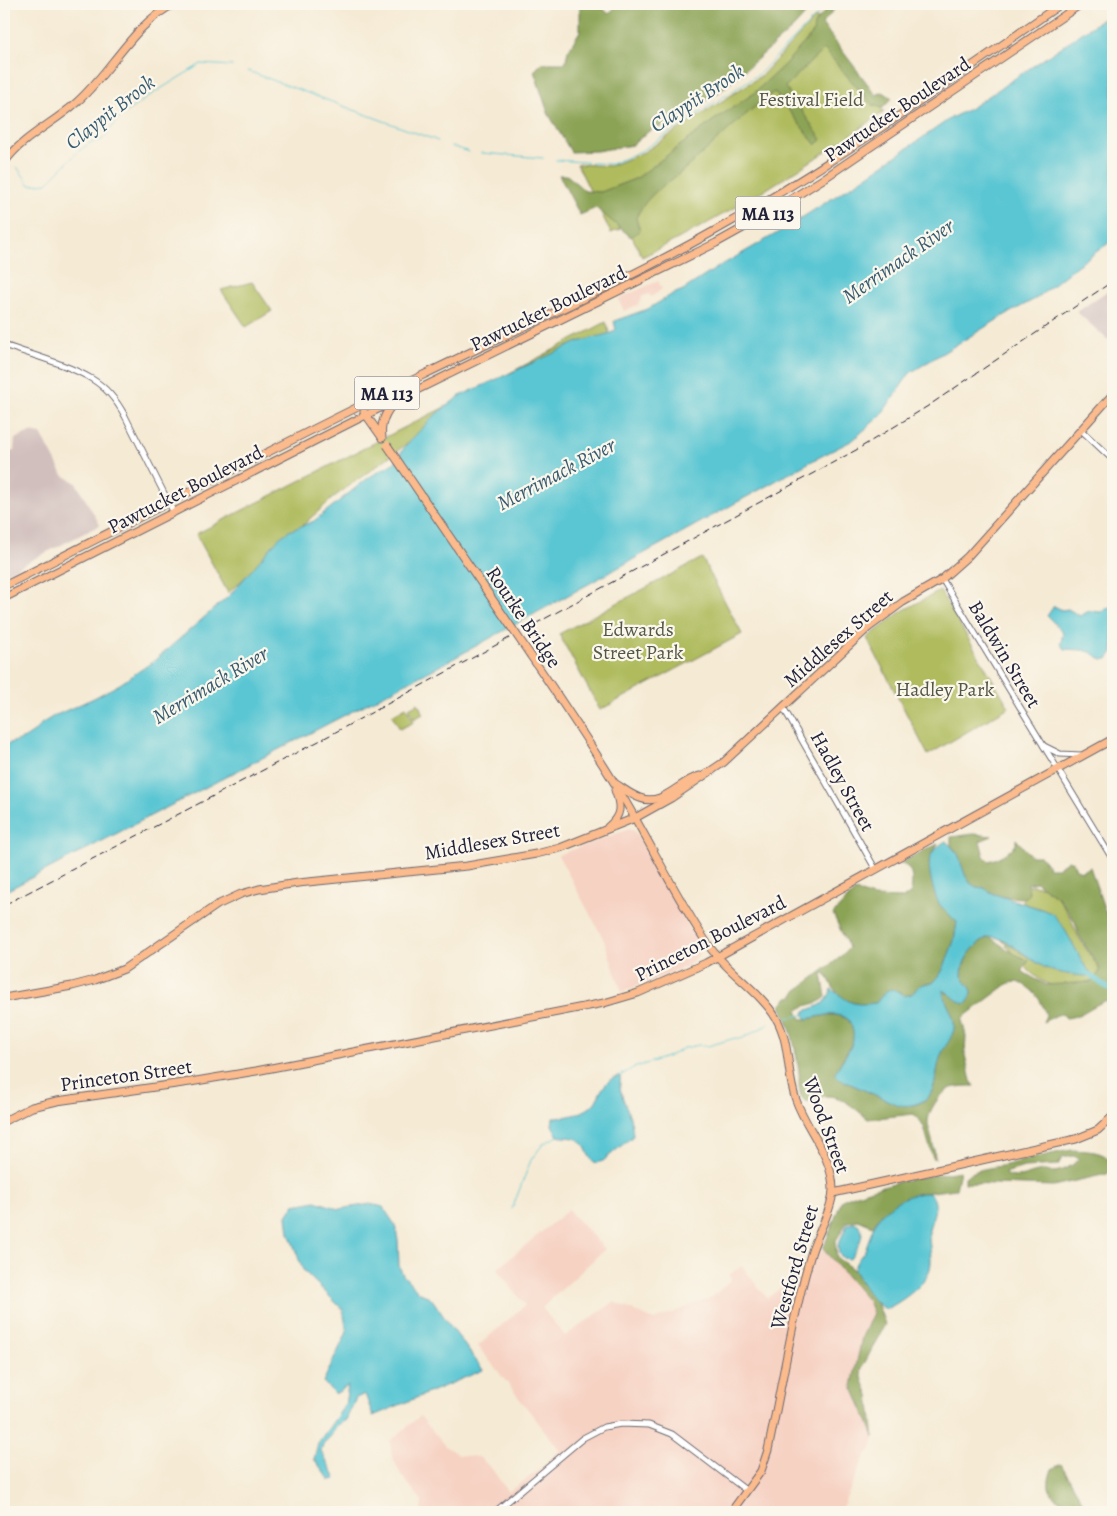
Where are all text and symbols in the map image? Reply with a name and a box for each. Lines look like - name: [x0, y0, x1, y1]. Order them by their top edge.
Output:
- street label: Pawtucket Boulevard: [819, 50, 976, 168]
- water label: Claypit Brook: [645, 57, 749, 139]
- water label: Claypit Brook: [59, 68, 161, 156]
- park label: Festival Field: [758, 86, 864, 113]
- road number: MA 113: [736, 197, 800, 230]
- water label: Merrimack River: [837, 212, 960, 310]
- street label: Pawtucket Boulevard: [465, 259, 631, 358]
- road number: MA 113: [354, 376, 420, 409]
- water label: Merrimack River: [492, 431, 621, 517]
- street label: Pawtucket Boulevard: [103, 438, 268, 540]
- street label: Rourke Bridge: [480, 561, 568, 673]
- street label: Middlesex Street: [778, 583, 899, 693]
- street label: Baldwin Street: [962, 596, 1047, 713]
- park label: Edwards Street Park: [593, 616, 683, 666]
- water label: Merrimack River: [147, 639, 274, 731]
- park label: Hadley Park: [896, 676, 995, 703]
- street label: Hadley Street: [804, 726, 881, 837]
- street label: Middlesex Street: [422, 816, 562, 867]
- street label: Princeton Boulevard: [630, 889, 791, 988]
- street label: Princeton Street: [58, 1053, 194, 1098]
- street label: Wood Street: [796, 1072, 857, 1178]
- street label: Westford Street: [764, 1201, 825, 1333]

